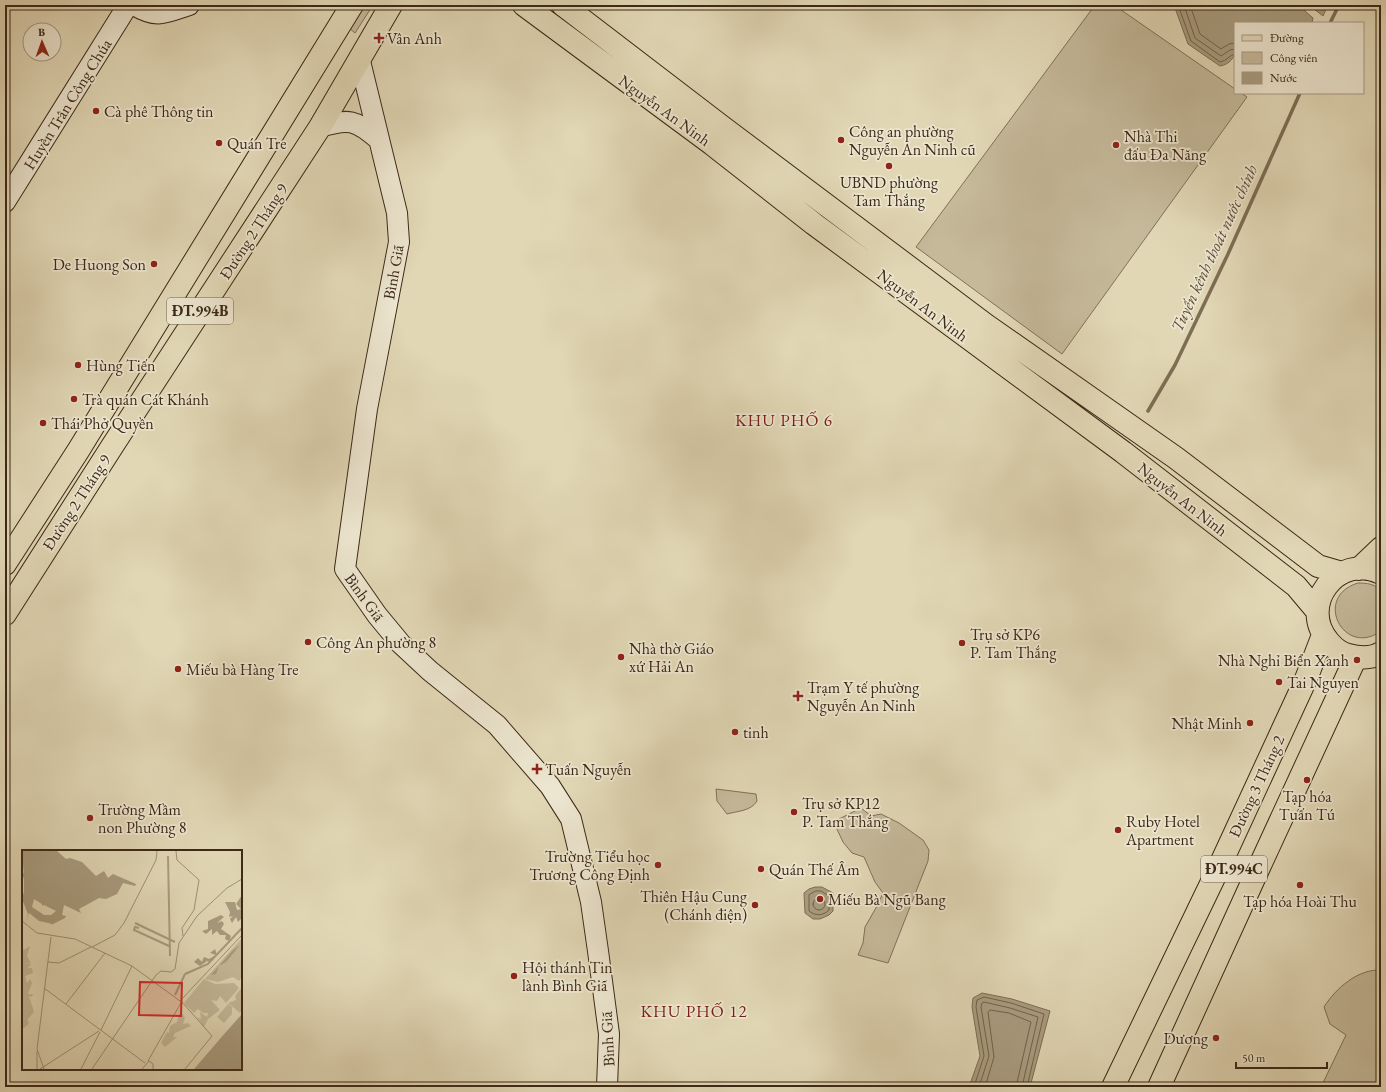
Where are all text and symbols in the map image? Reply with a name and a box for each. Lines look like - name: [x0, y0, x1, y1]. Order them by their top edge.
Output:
- north arrow: [22, 22, 62, 62]
- legend: [1234, 22, 1364, 94]
- text: B: [38, 25, 45, 39]
- place label: Vân Anh: [387, 28, 442, 49]
- text: Đường: [1270, 30, 1304, 46]
- marker: Vân Anh: [374, 33, 384, 43]
- street label: Huyền Trân Công Chúa: [19, 34, 117, 174]
- text: Công viên: [1270, 50, 1318, 66]
- street label: Nguyễn An Ninh: [615, 70, 715, 151]
- text: Nước: [1270, 70, 1297, 86]
- place label: Cà phê Thông tin: [104, 101, 214, 122]
- marker: Cà phê Thông tin: [91, 106, 101, 116]
- place label: Công an phường Nguyễn An Ninh cũ: [849, 121, 976, 160]
- place label: Nhà Thi đấu Đa Năng: [1124, 126, 1207, 165]
- place label: Quán Tre: [227, 133, 286, 154]
- marker: Công an phường Nguyễn An Ninh cũ: [836, 135, 846, 145]
- marker: Quán Tre: [214, 138, 224, 148]
- marker: Nhà Thi đấu Đa Năng: [1111, 140, 1121, 150]
- water label: Tuyến kênh thoát nước chính: [1166, 160, 1263, 335]
- marker: UBND phường Tam Thắng: [884, 161, 894, 171]
- place label: UBND phường Tam Thắng: [840, 172, 939, 211]
- street label: Đường 2 Tháng 9: [215, 179, 292, 283]
- street label: Bình Giã: [378, 242, 409, 301]
- place label: De Huong Son: [53, 254, 147, 275]
- marker: De Huong Son: [149, 259, 159, 269]
- street label: Nguyễn An Ninh: [873, 264, 972, 346]
- road number: ĐT.994B: [167, 298, 233, 324]
- place label: Hùng Tiến: [86, 355, 156, 376]
- marker: Hùng Tiến: [73, 360, 83, 370]
- place label: Trà quán Cát Khánh: [82, 389, 209, 410]
- marker: Trà quán Cát Khánh: [69, 394, 79, 404]
- district label: KHU PHỐ 6: [735, 409, 833, 431]
- place label: Thái Phở Quyền: [51, 413, 154, 434]
- marker: Thái Phở Quyền: [38, 418, 48, 428]
- street label: Đường 2 Tháng 9: [38, 450, 115, 554]
- street label: Nguyễn An Ninh: [1133, 458, 1232, 541]
- street label: Bình Giã: [340, 569, 390, 626]
- place label: Trụ sở KP6 P. Tam Thắng: [970, 624, 1057, 663]
- place label: Công An phường 8: [316, 632, 437, 653]
- marker: Công An phường 8: [303, 637, 313, 647]
- place label: Nhà thờ Giáo xứ Hải An: [629, 638, 714, 677]
- marker: Trụ sở KP6 P. Tam Thắng: [957, 638, 967, 648]
- place label: Nhà Nghỉ Biển Xanh: [1218, 650, 1349, 671]
- marker: Nhà thờ Giáo xứ Hải An: [616, 652, 626, 662]
- marker: Nhà Nghỉ Biển Xanh: [1352, 655, 1362, 665]
- place label: Miếu bà Hàng Tre: [186, 659, 298, 680]
- marker: Miếu bà Hàng Tre: [173, 664, 183, 674]
- place label: Tai Nguyen: [1287, 672, 1359, 693]
- place label: Trạm Y tế phường Nguyễn An Ninh: [807, 677, 920, 716]
- marker: Tai Nguyen: [1274, 677, 1284, 687]
- marker: Trạm Y tế phường Nguyễn An Ninh: [792, 690, 804, 702]
- place label: Nhật Minh: [1171, 713, 1242, 734]
- marker: Nhật Minh: [1245, 718, 1255, 728]
- place label: tinh: [743, 722, 769, 743]
- marker: tinh: [730, 727, 740, 737]
- street label: Đường 3 Tháng 2: [1224, 732, 1289, 841]
- place label: Tuấn Nguyễn: [545, 759, 632, 780]
- marker: Tuấn Nguyễn: [532, 764, 542, 774]
- marker: Tạp hóa Tuấn Tú: [1302, 775, 1312, 785]
- place label: Tạp hóa Tuấn Tú: [1279, 786, 1336, 825]
- place label: Trụ sở KP12 P. Tam Thắng: [802, 793, 889, 832]
- place label: Trường Mầm non Phường 8: [98, 799, 187, 838]
- marker: Trụ sở KP12 P. Tam Thắng: [789, 807, 799, 817]
- place label: Ruby Hotel Apartment: [1125, 811, 1200, 850]
- marker: Trường Mầm non Phường 8: [85, 813, 95, 823]
- marker: Ruby Hotel Apartment: [1113, 825, 1123, 835]
- place label: Trường Tiểu học Trương Công Định: [529, 846, 650, 885]
- inset map: [22, 850, 242, 1070]
- road number: ĐT.994C: [1201, 856, 1267, 882]
- place label: Quán Thế Âm: [769, 859, 860, 880]
- marker: Trường Tiểu học Trương Công Định: [653, 860, 663, 870]
- marker: Quán Thế Âm: [756, 864, 766, 874]
- marker: Tạp hóa Hoài Thu: [1295, 880, 1305, 890]
- place label: Thiên Hậu Cung (Chánh điện): [640, 886, 748, 925]
- place label: Miếu Bà Ngũ Bang: [828, 889, 947, 910]
- place label: Tạp hóa Hoài Thu: [1243, 891, 1357, 912]
- marker: Miếu Bà Ngũ Bang: [815, 894, 825, 904]
- marker: Thiên Hậu Cung (Chánh điện): [750, 900, 760, 910]
- place label: Hội thánh Tin lành Bình Giã: [522, 957, 613, 996]
- marker: Hội thánh Tin lành Bình Giã: [509, 971, 519, 981]
- district label: KHU PHỐ 12: [640, 1000, 748, 1022]
- street label: Bình Giã: [596, 1010, 619, 1067]
- place label: Dương: [1163, 1028, 1209, 1049]
- marker: Dương: [1211, 1033, 1221, 1043]
- scale bar: [1236, 1044, 1327, 1070]
- text: 50 m: [1242, 1050, 1266, 1066]

